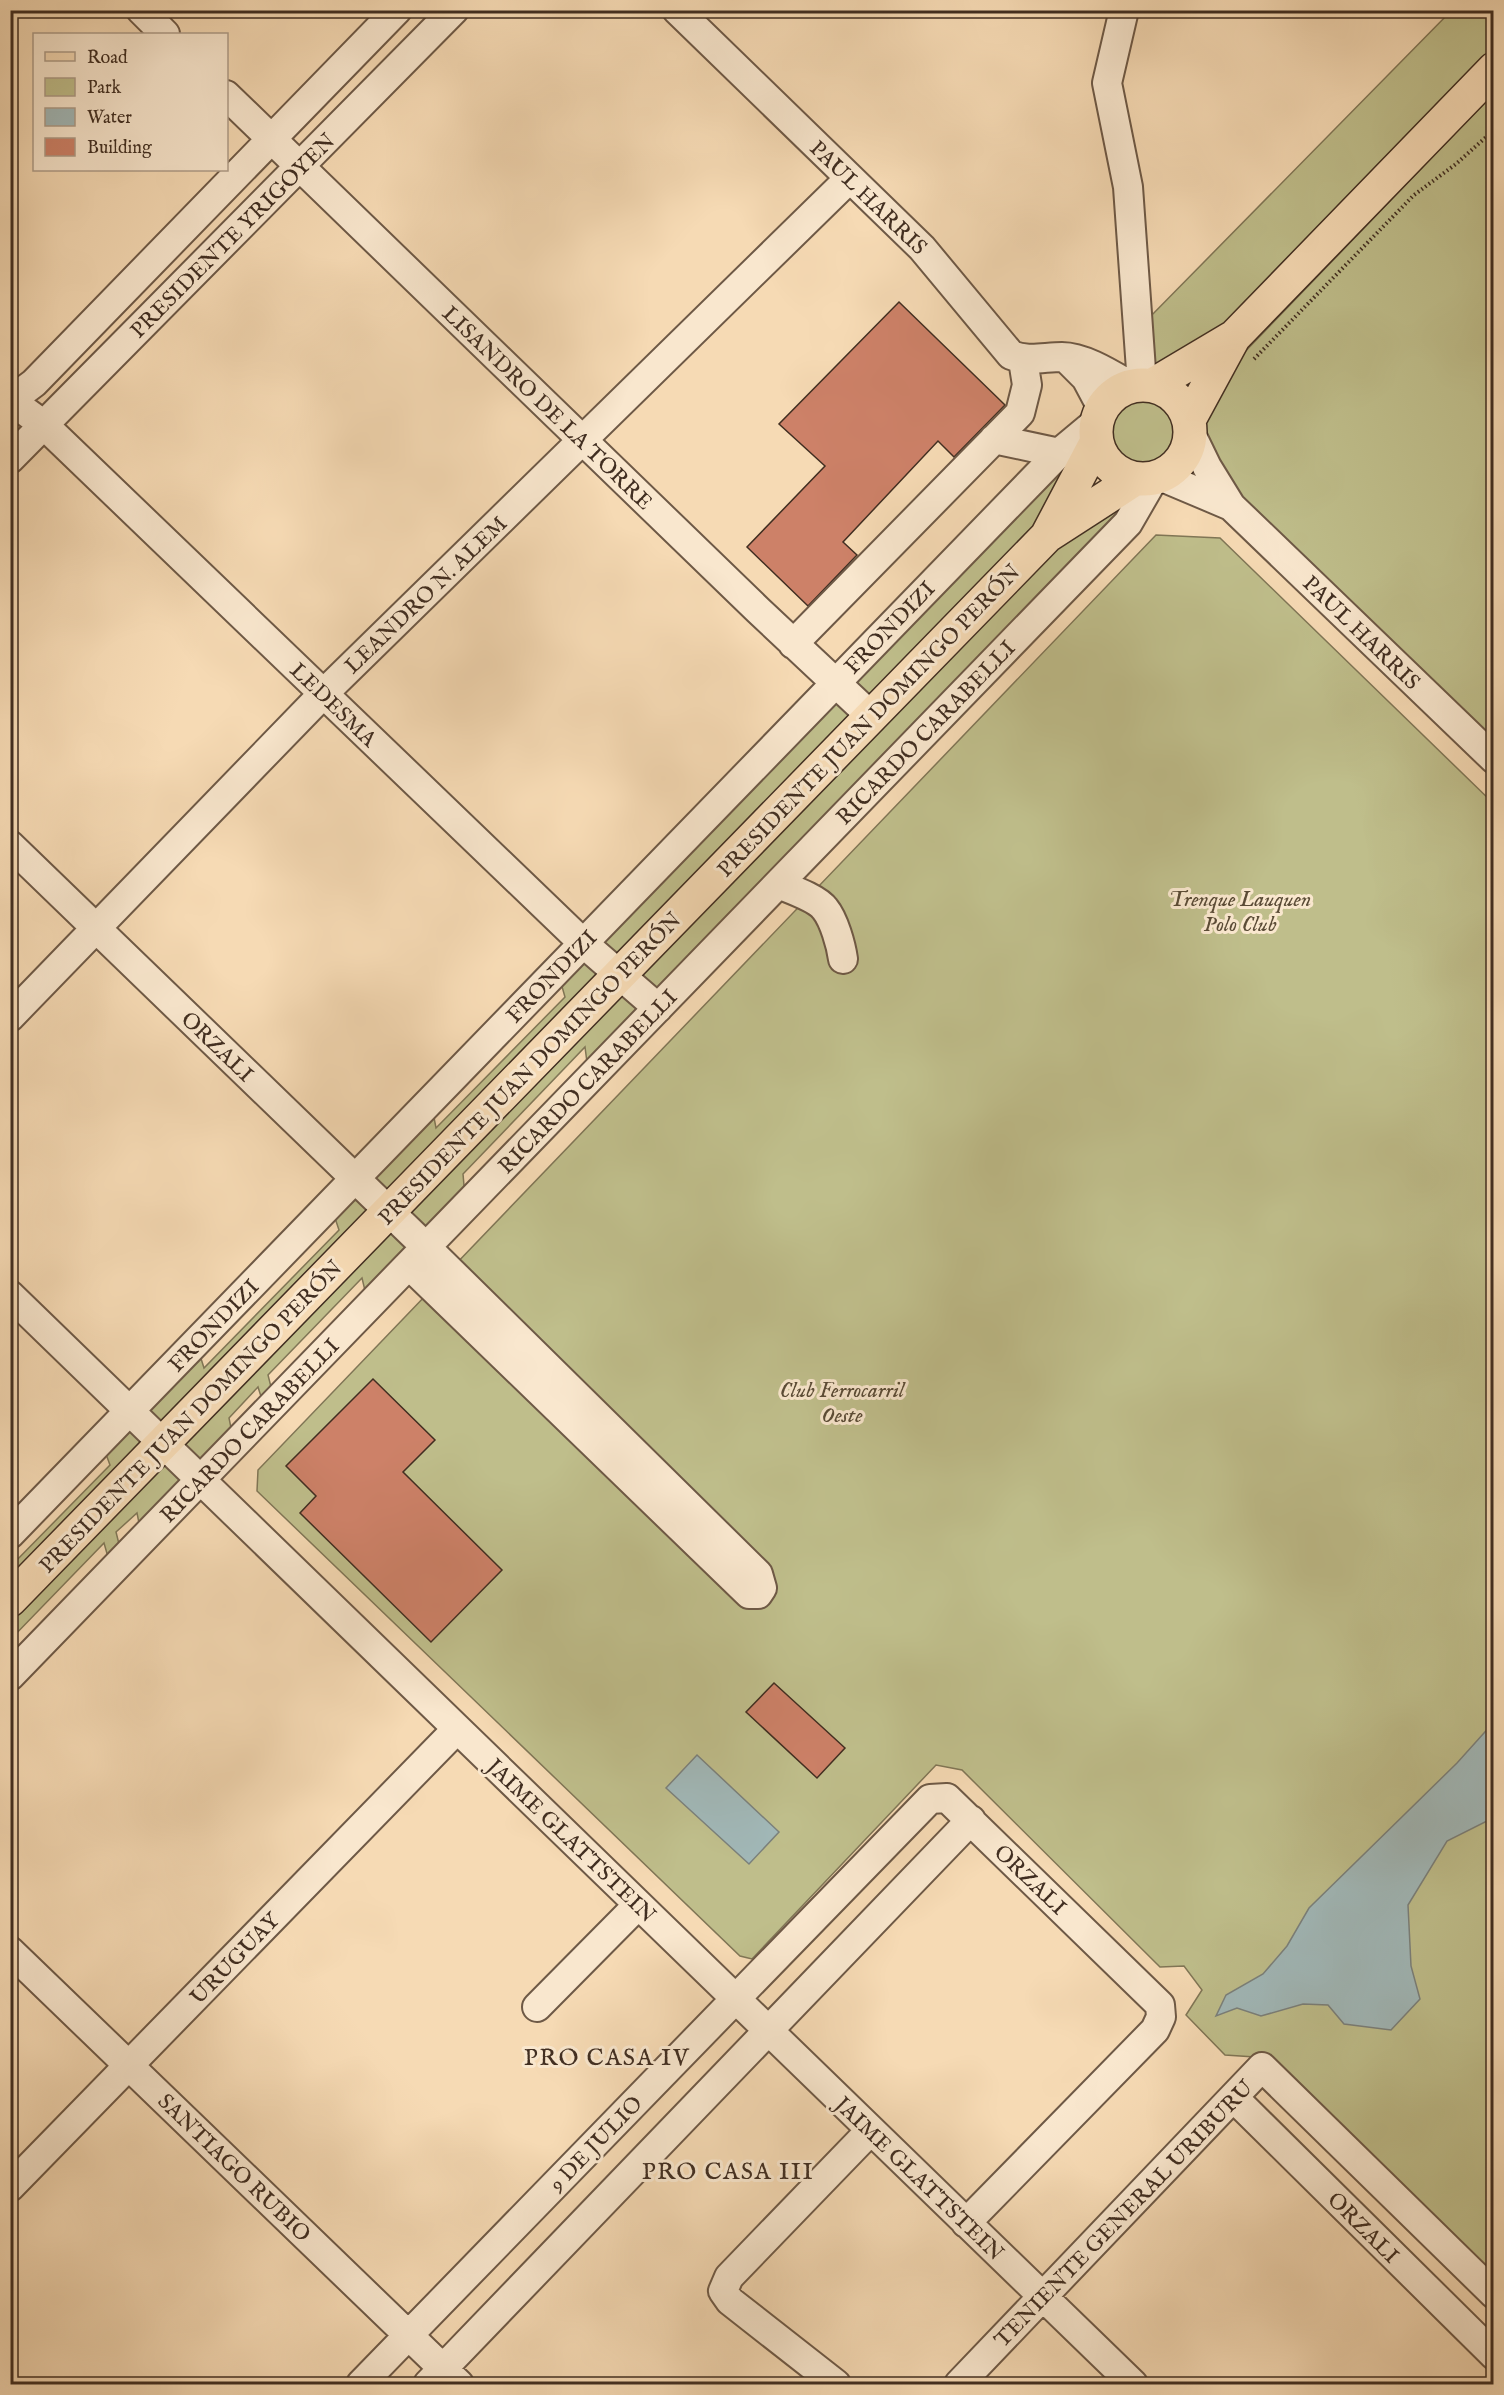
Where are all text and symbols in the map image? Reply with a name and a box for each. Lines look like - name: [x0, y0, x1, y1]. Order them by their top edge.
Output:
- legend: [33, 33, 228, 171]
- text: Road: [87, 47, 128, 70]
- text: Park: [87, 77, 122, 100]
- text: Water: [87, 107, 132, 130]
- street label: PRESIDENTE YRIGOYEN: [125, 128, 342, 345]
- street label: PAUL HARRIS: [803, 135, 932, 262]
- text: Building: [87, 137, 152, 160]
- street label: LISANDRO DE LA TORRE: [435, 300, 658, 517]
- street label: LEANDRO N. ALEM: [339, 510, 514, 680]
- street label: PRESIDENTE JUAN DOMINGO PERÓN: [712, 559, 1027, 884]
- street label: PAUL HARRIS: [1296, 570, 1425, 697]
- street label: FRONDIZI: [839, 576, 942, 681]
- street label: RICARDO CARABELLI: [831, 635, 1022, 832]
- street label: LEDESMA: [283, 657, 383, 755]
- park label: Trenque Lauquen Polo Club: [1169, 886, 1311, 939]
- street label: PRESIDENTE JUAN DOMINGO PERÓN: [373, 907, 688, 1232]
- street label: FRONDIZI: [501, 925, 604, 1030]
- street label: RICARDO CARABELLI: [493, 984, 684, 1181]
- street label: ORZALI: [175, 1006, 259, 1089]
- street label: PRESIDENTE JUAN DOMINGO PERÓN: [34, 1255, 349, 1580]
- street label: FRONDIZI: [163, 1274, 266, 1379]
- street label: RICARDO CARABELLI: [155, 1333, 346, 1530]
- park label: Club Ferrocarril Oeste: [780, 1377, 906, 1430]
- street label: JAIME GLATTSTEIN: [478, 1751, 661, 1929]
- street label: ORZALI: [988, 1839, 1072, 1922]
- street label: URUGUAY: [185, 1907, 287, 2011]
- district label: PRO CASA IV: [524, 2043, 690, 2074]
- street label: TENIENTE GENERAL URIBURU: [989, 2075, 1260, 2354]
- street label: SANTIAGO RUBIO: [151, 2088, 316, 2249]
- street label: JAIME GLATTSTEIN: [826, 2089, 1009, 2267]
- street label: 9 DE JULIO: [543, 2091, 649, 2199]
- district label: PRO CASA III: [642, 2157, 814, 2188]
- street label: ORZALI: [1321, 2187, 1404, 2270]

